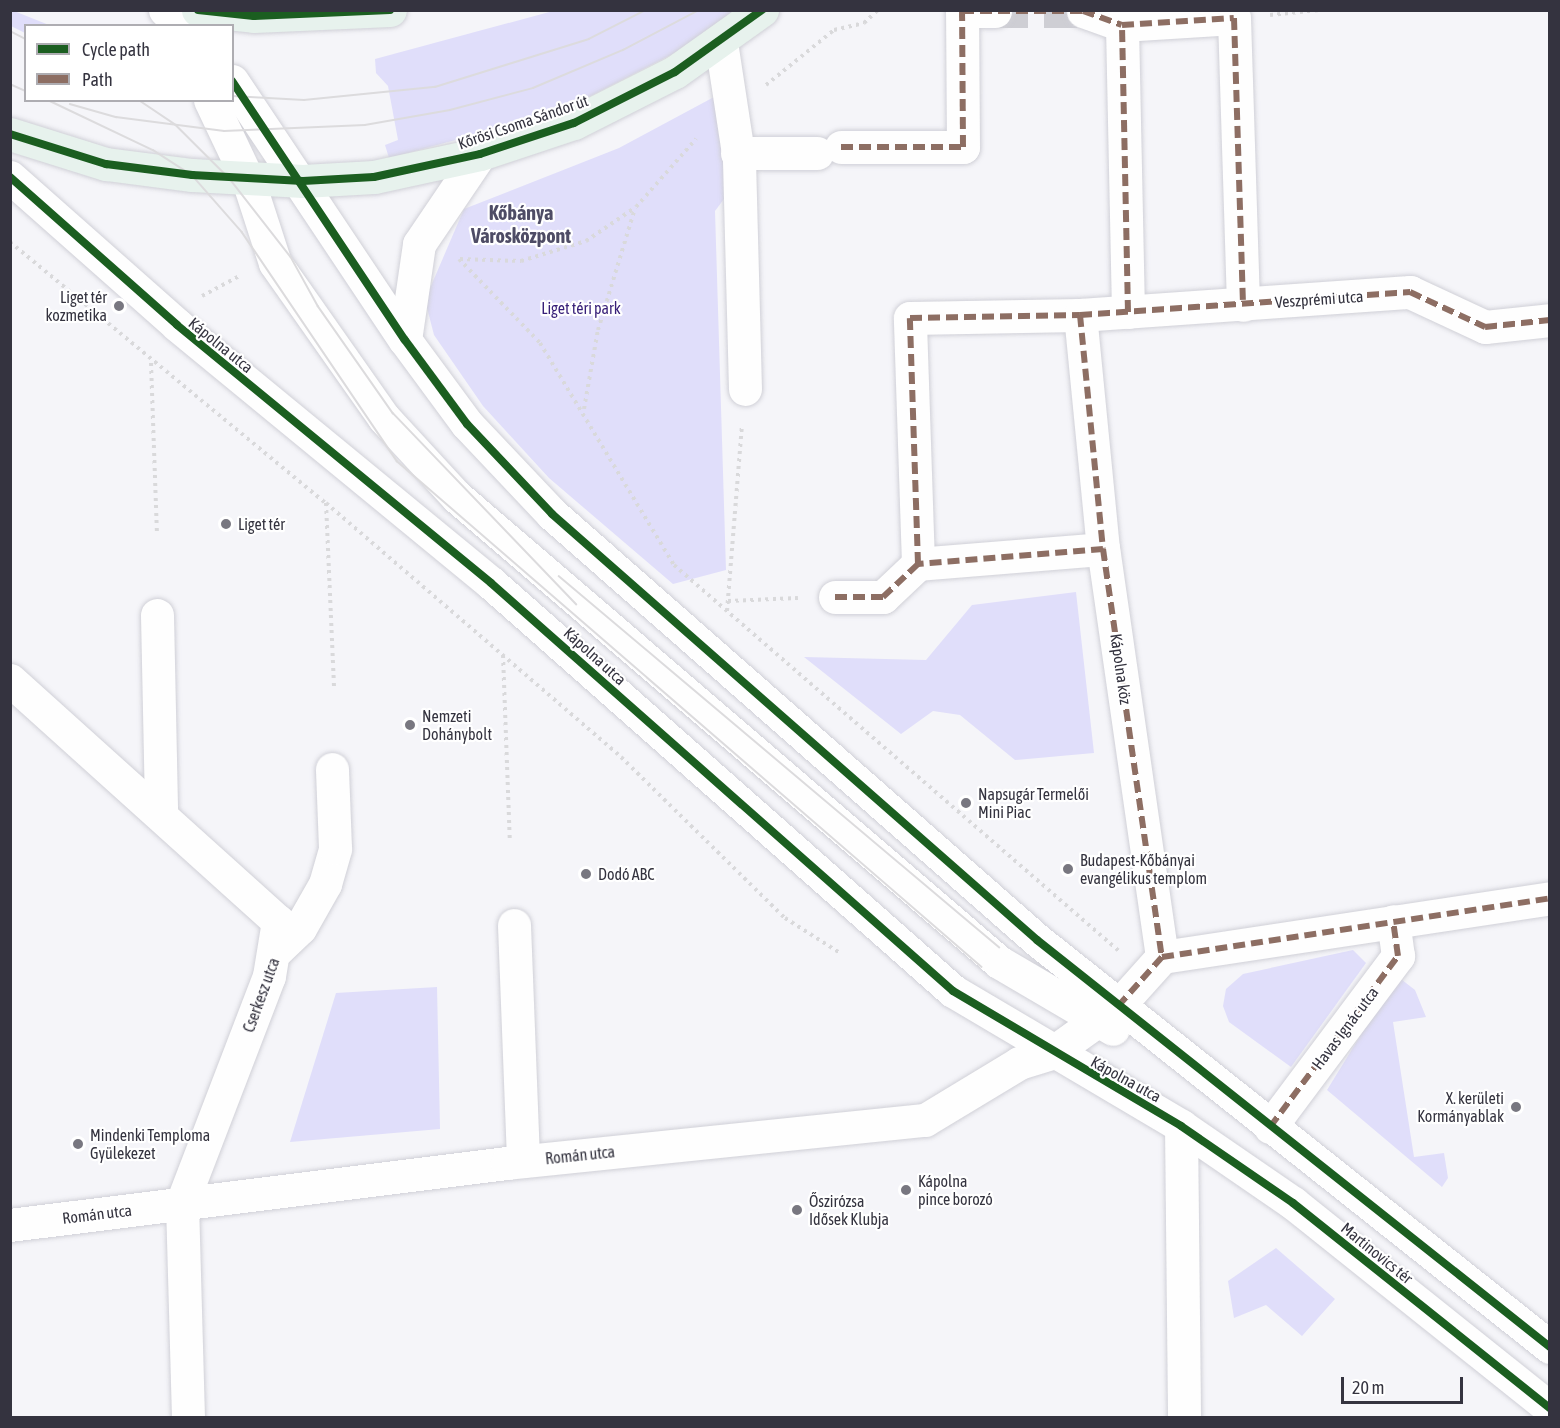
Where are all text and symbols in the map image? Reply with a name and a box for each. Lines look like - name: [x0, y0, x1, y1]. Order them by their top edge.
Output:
- legend: [24, 24, 234, 102]
- text: Cycle path: [82, 39, 150, 60]
- text: Path: [82, 69, 113, 90]
- street label: Kőrösi Csoma Sándor út: [455, 91, 591, 153]
- district label: Kőbánya Városközpont: [471, 200, 571, 247]
- street label: Veszprémi utca: [1274, 286, 1364, 312]
- place label: Liget tér kozmetika: [46, 287, 107, 325]
- park label: Liget téri park: [541, 298, 621, 318]
- marker: Liget tér kozmetika: [112, 299, 126, 313]
- street label: Kápolna utca: [185, 313, 257, 377]
- place label: Liget tér: [238, 514, 285, 534]
- marker: Liget tér: [219, 517, 233, 531]
- street label: Kápolna utca: [560, 623, 630, 689]
- street label: Kápolna köz: [1107, 632, 1135, 706]
- place label: Nemzeti Dohánybolt: [422, 706, 492, 744]
- marker: Nemzeti Dohánybolt: [403, 718, 417, 732]
- place label: Napsugár Termelői Mini Piac: [978, 784, 1089, 822]
- marker: Napsugár Termelői Mini Piac: [959, 796, 973, 810]
- place label: Budapest-Kőbányai evangélikus templom: [1080, 850, 1207, 888]
- marker: Budapest-Kőbányai evangélikus templom: [1061, 862, 1075, 876]
- place label: Dodó ABC: [598, 864, 654, 884]
- marker: Dodó ABC: [579, 867, 593, 881]
- street label: Cserkesz utca: [239, 955, 283, 1035]
- street label: Havas Ignác utca: [1308, 983, 1382, 1073]
- street label: Kápolna utca: [1088, 1052, 1164, 1106]
- place label: X. kerületi Kormányablak: [1417, 1088, 1504, 1126]
- marker: X. kerületi Kormányablak: [1509, 1100, 1523, 1114]
- place label: Mindenki Temploma Gyülekezet: [90, 1125, 210, 1163]
- marker: Mindenki Temploma Gyülekezet: [71, 1137, 85, 1151]
- street label: Román utca: [544, 1142, 616, 1168]
- place label: Kápolna pince borozó: [918, 1171, 993, 1209]
- marker: Kápolna pince borozó: [899, 1183, 913, 1197]
- place label: Őszirózsa Idősek Klubja: [809, 1191, 889, 1229]
- street label: Román utca: [61, 1200, 133, 1228]
- marker: Őszirózsa Idősek Klubja: [790, 1203, 804, 1217]
- street label: Martinovics tér: [1337, 1218, 1417, 1288]
- scale bar: [1344, 1365, 1466, 1403]
- text: 20 m: [1352, 1377, 1384, 1398]

